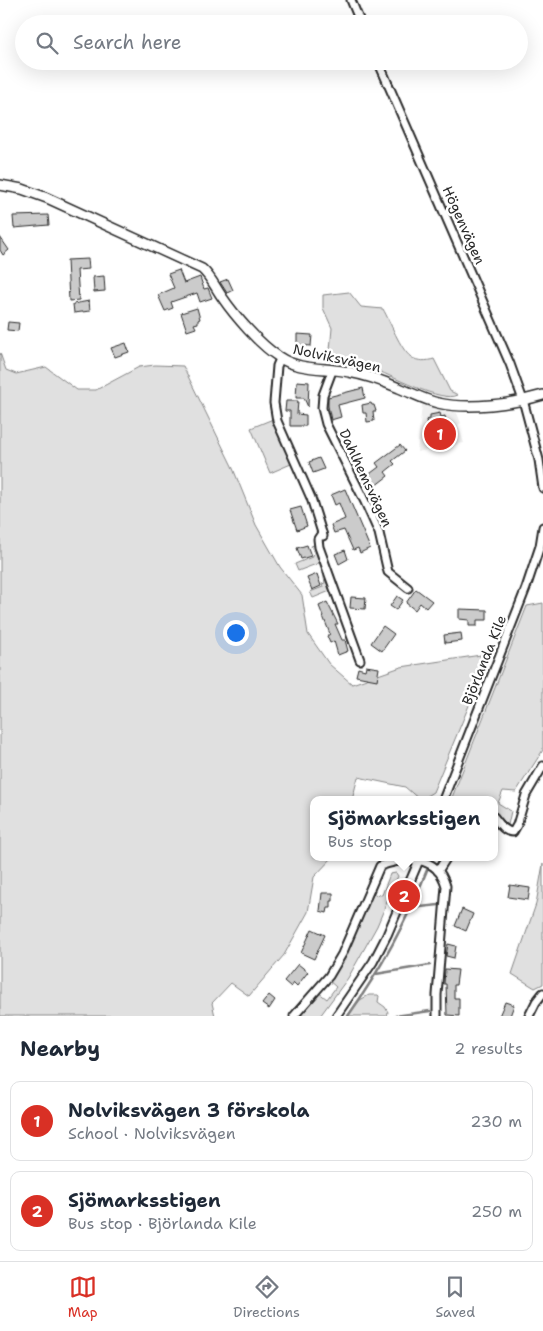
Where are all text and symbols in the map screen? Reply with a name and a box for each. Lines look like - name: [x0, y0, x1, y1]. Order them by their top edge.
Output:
- search box: [15, 15, 528, 70]
- icon: search: [33, 29, 61, 57]
- text: Search here: [73, 30, 182, 55]
- street label: Högenvägen: [439, 183, 489, 267]
- street label: Nolviksvägen: [292, 340, 383, 376]
- pin: 1: [424, 415, 456, 453]
- street label: Dahlhemsvägen: [335, 426, 397, 530]
- street label: Björlanda Kile: [458, 612, 510, 708]
- your location: [223, 620, 249, 646]
- popup: [310, 796, 498, 861]
- text: Sjömarksstigen: [328, 806, 480, 831]
- text: Bus stop: [328, 831, 392, 852]
- pin: 2: [388, 877, 420, 915]
- text: Nearby: [20, 1035, 100, 1063]
- text: 2 results: [454, 1038, 523, 1059]
- text: Nolviksvägen 3 förskola: [68, 1098, 310, 1123]
- text: 1: [33, 1111, 41, 1132]
- text: 230 m: [470, 1111, 522, 1132]
- text: School · Nolviksvägen: [68, 1123, 236, 1144]
- text: Sjömarksstigen: [68, 1188, 221, 1213]
- text: 2: [31, 1201, 43, 1222]
- text: 250 m: [471, 1201, 522, 1222]
- text: Bus stop · Björlanda Kile: [68, 1213, 257, 1234]
- tab: Map: [68, 1273, 98, 1321]
- tab: Directions: [233, 1273, 300, 1321]
- tab: Saved: [436, 1273, 475, 1321]

